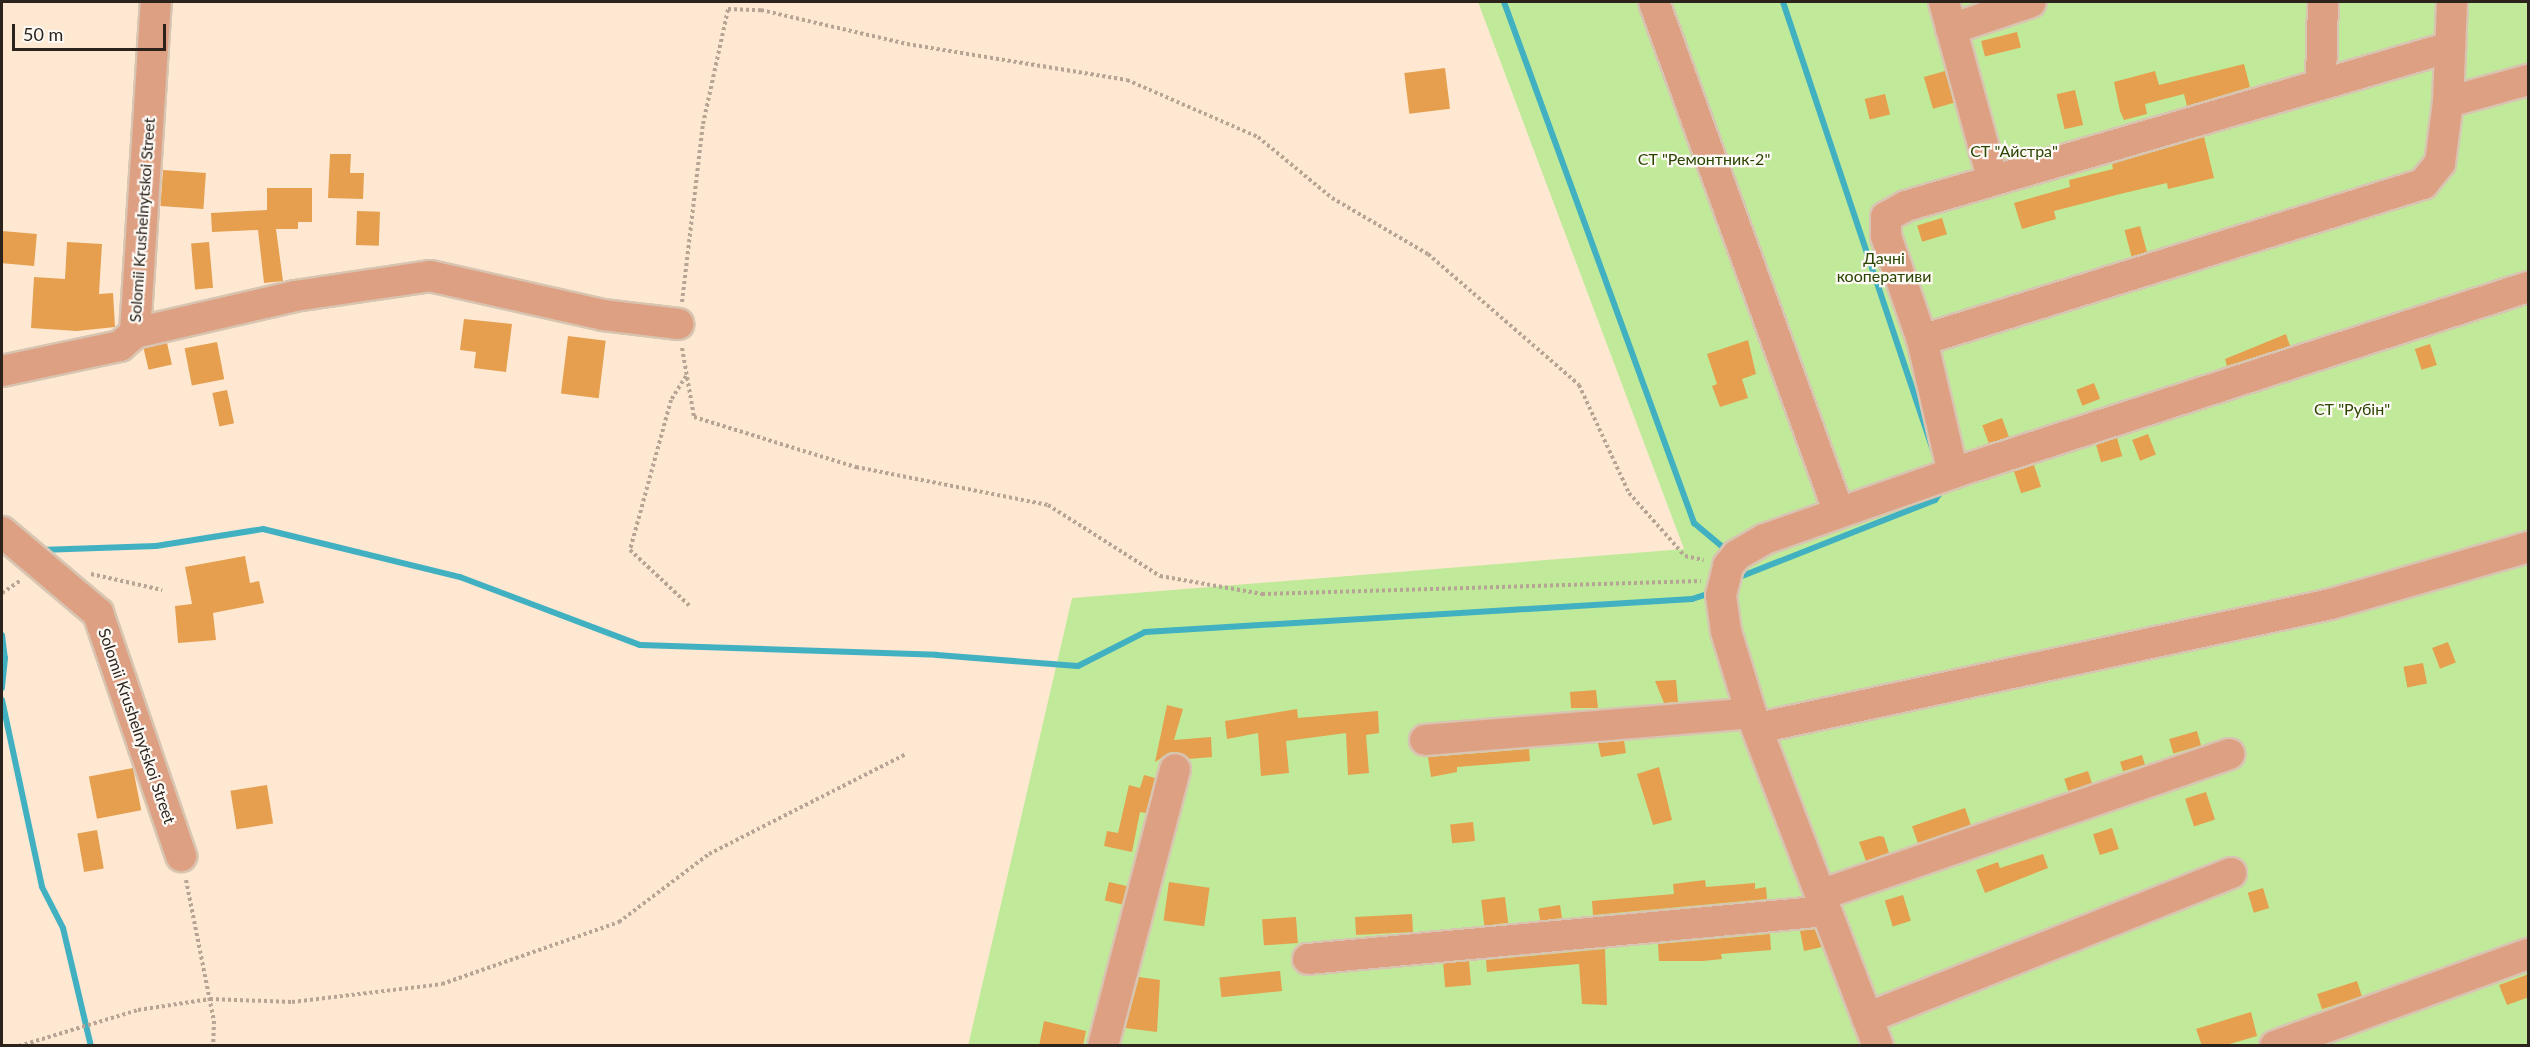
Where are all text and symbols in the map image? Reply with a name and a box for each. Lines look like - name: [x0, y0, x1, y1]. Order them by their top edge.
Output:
- scale bar: [15, 12, 170, 50]
- text: 50 m: [23, 23, 63, 45]
- street label: Solomii Krushelnytskoi Street: [125, 117, 159, 323]
- park label: СТ "Айстра": [1970, 141, 2058, 161]
- park label: СТ "Ремонтник-2": [1638, 149, 1770, 169]
- park label: Дачні кооперативи: [1837, 248, 1931, 286]
- park label: СТ "Рубін": [2314, 399, 2390, 419]
- street label: Solomii Krushelnytskoi Street: [94, 626, 180, 826]

